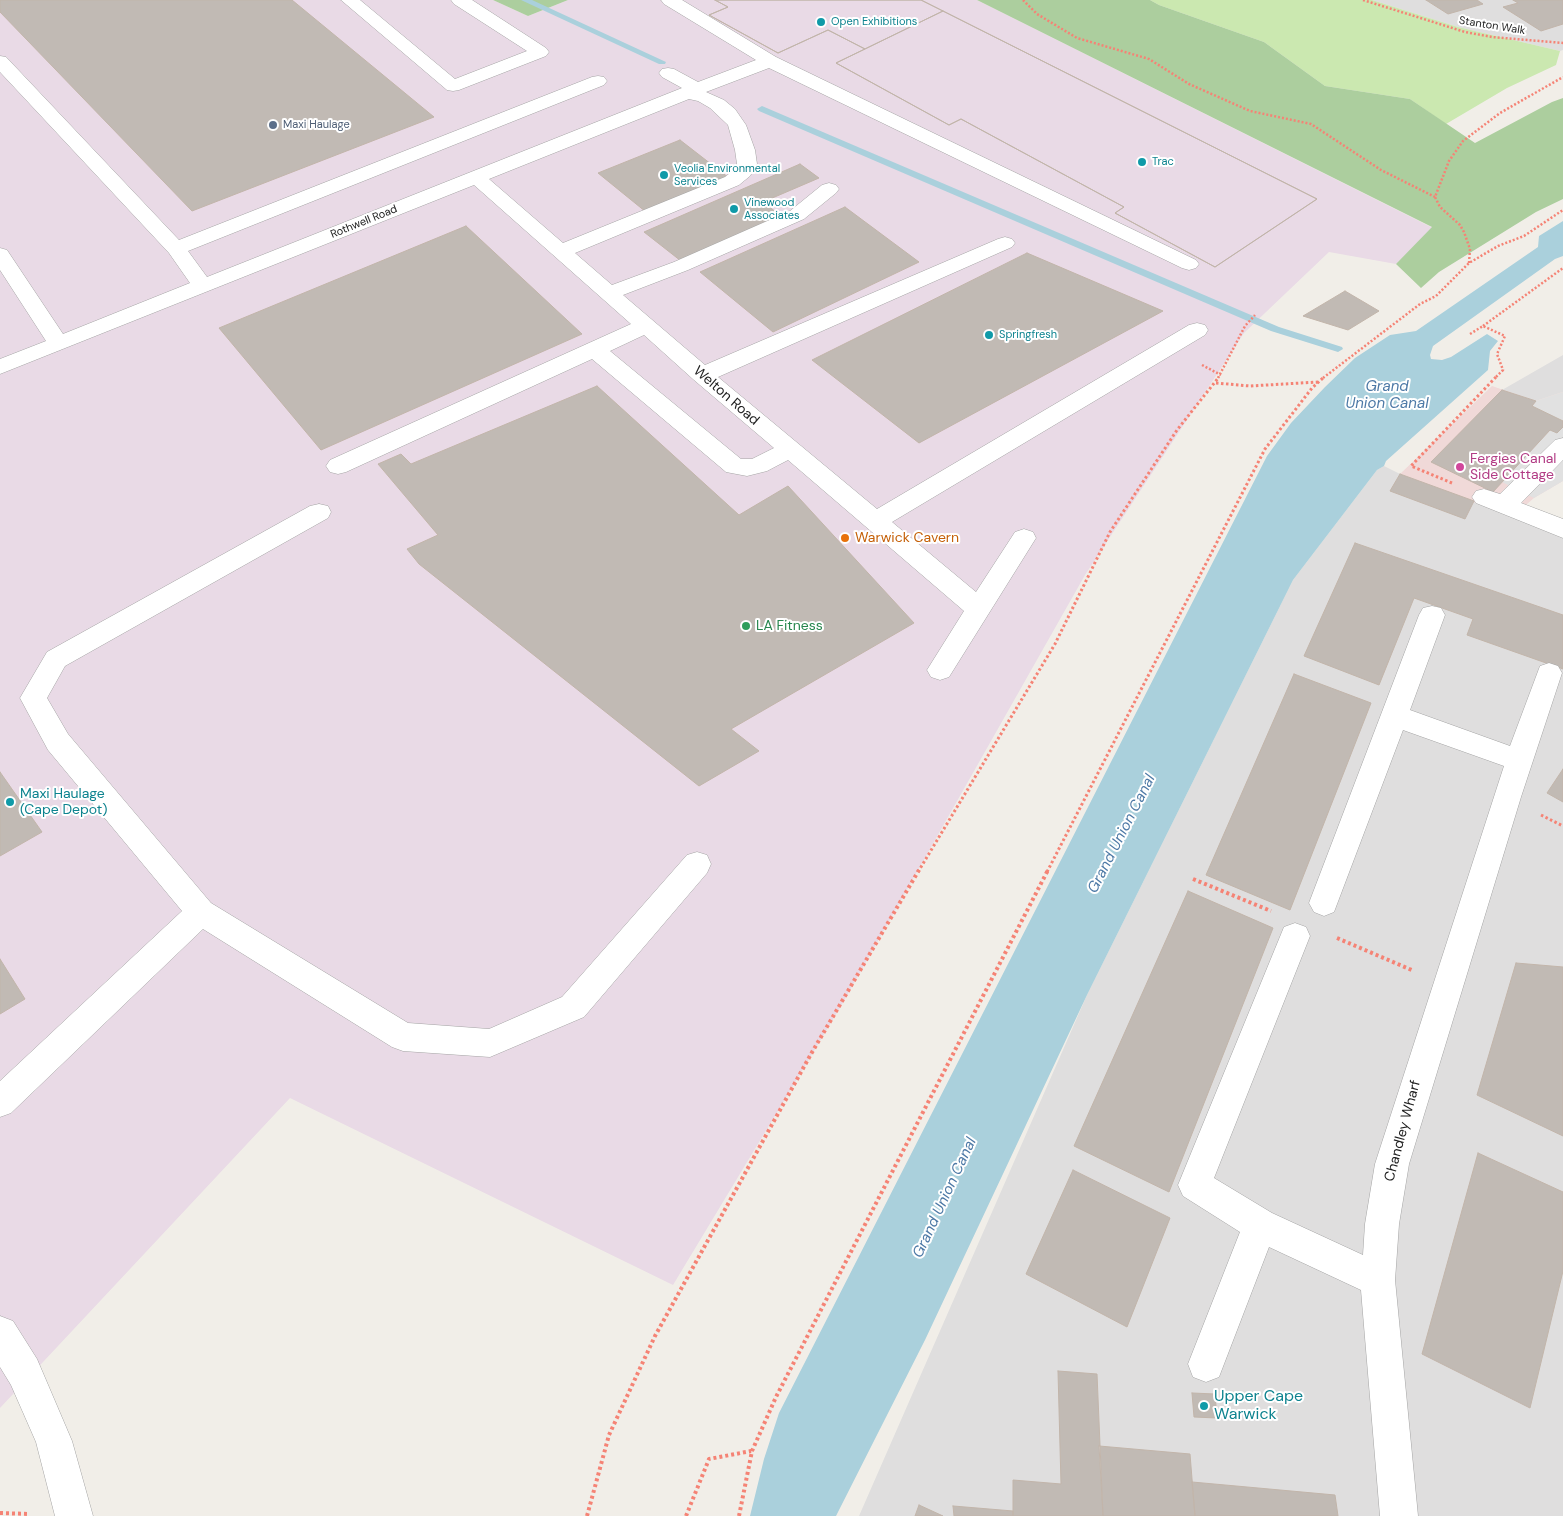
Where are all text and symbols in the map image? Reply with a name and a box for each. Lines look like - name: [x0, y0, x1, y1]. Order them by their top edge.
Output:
- street label: Stanton Walk: [1458, 14, 1526, 38]
- place label: Open Exhibitions: [831, 15, 917, 29]
- marker: Open Exhibitions: [815, 16, 827, 28]
- place label: Maxi Haulage: [283, 118, 350, 132]
- marker: Maxi Haulage: [267, 119, 279, 131]
- place label: Trac: [1152, 155, 1174, 169]
- marker: Trac: [1136, 156, 1148, 168]
- place label: Veolia Environmental Services: [674, 162, 780, 188]
- marker: Veolia Environmental Services: [658, 169, 670, 181]
- place label: Vinewood Associates: [744, 196, 800, 222]
- street label: Rothwell Road: [329, 203, 399, 241]
- marker: Vinewood Associates: [728, 203, 740, 215]
- place label: Springfresh: [999, 328, 1057, 342]
- marker: Springfresh: [983, 329, 995, 341]
- street label: Welton Road: [690, 363, 762, 429]
- water label: Grand Union Canal: [1345, 378, 1429, 413]
- place label: Fergies Canal Side Cottage: [1470, 451, 1556, 484]
- marker: Fergies Canal Side Cottage: [1454, 461, 1466, 473]
- place label: Warwick Cavern: [855, 530, 959, 546]
- marker: Warwick Cavern: [839, 532, 851, 544]
- place label: LA Fitness: [756, 618, 823, 634]
- marker: LA Fitness: [740, 620, 752, 632]
- water label: Grand Union Canal: [1084, 772, 1160, 896]
- place label: Maxi Haulage (Cape Depot): [20, 786, 107, 819]
- marker: Maxi Haulage (Cape Depot): [4, 796, 16, 808]
- street label: Chandley Wharf: [1381, 1079, 1425, 1183]
- water label: Grand Union Canal: [909, 1135, 981, 1261]
- place label: Upper Cape Warwick: [1214, 1387, 1303, 1425]
- marker: Upper Cape Warwick: [1198, 1400, 1210, 1412]

